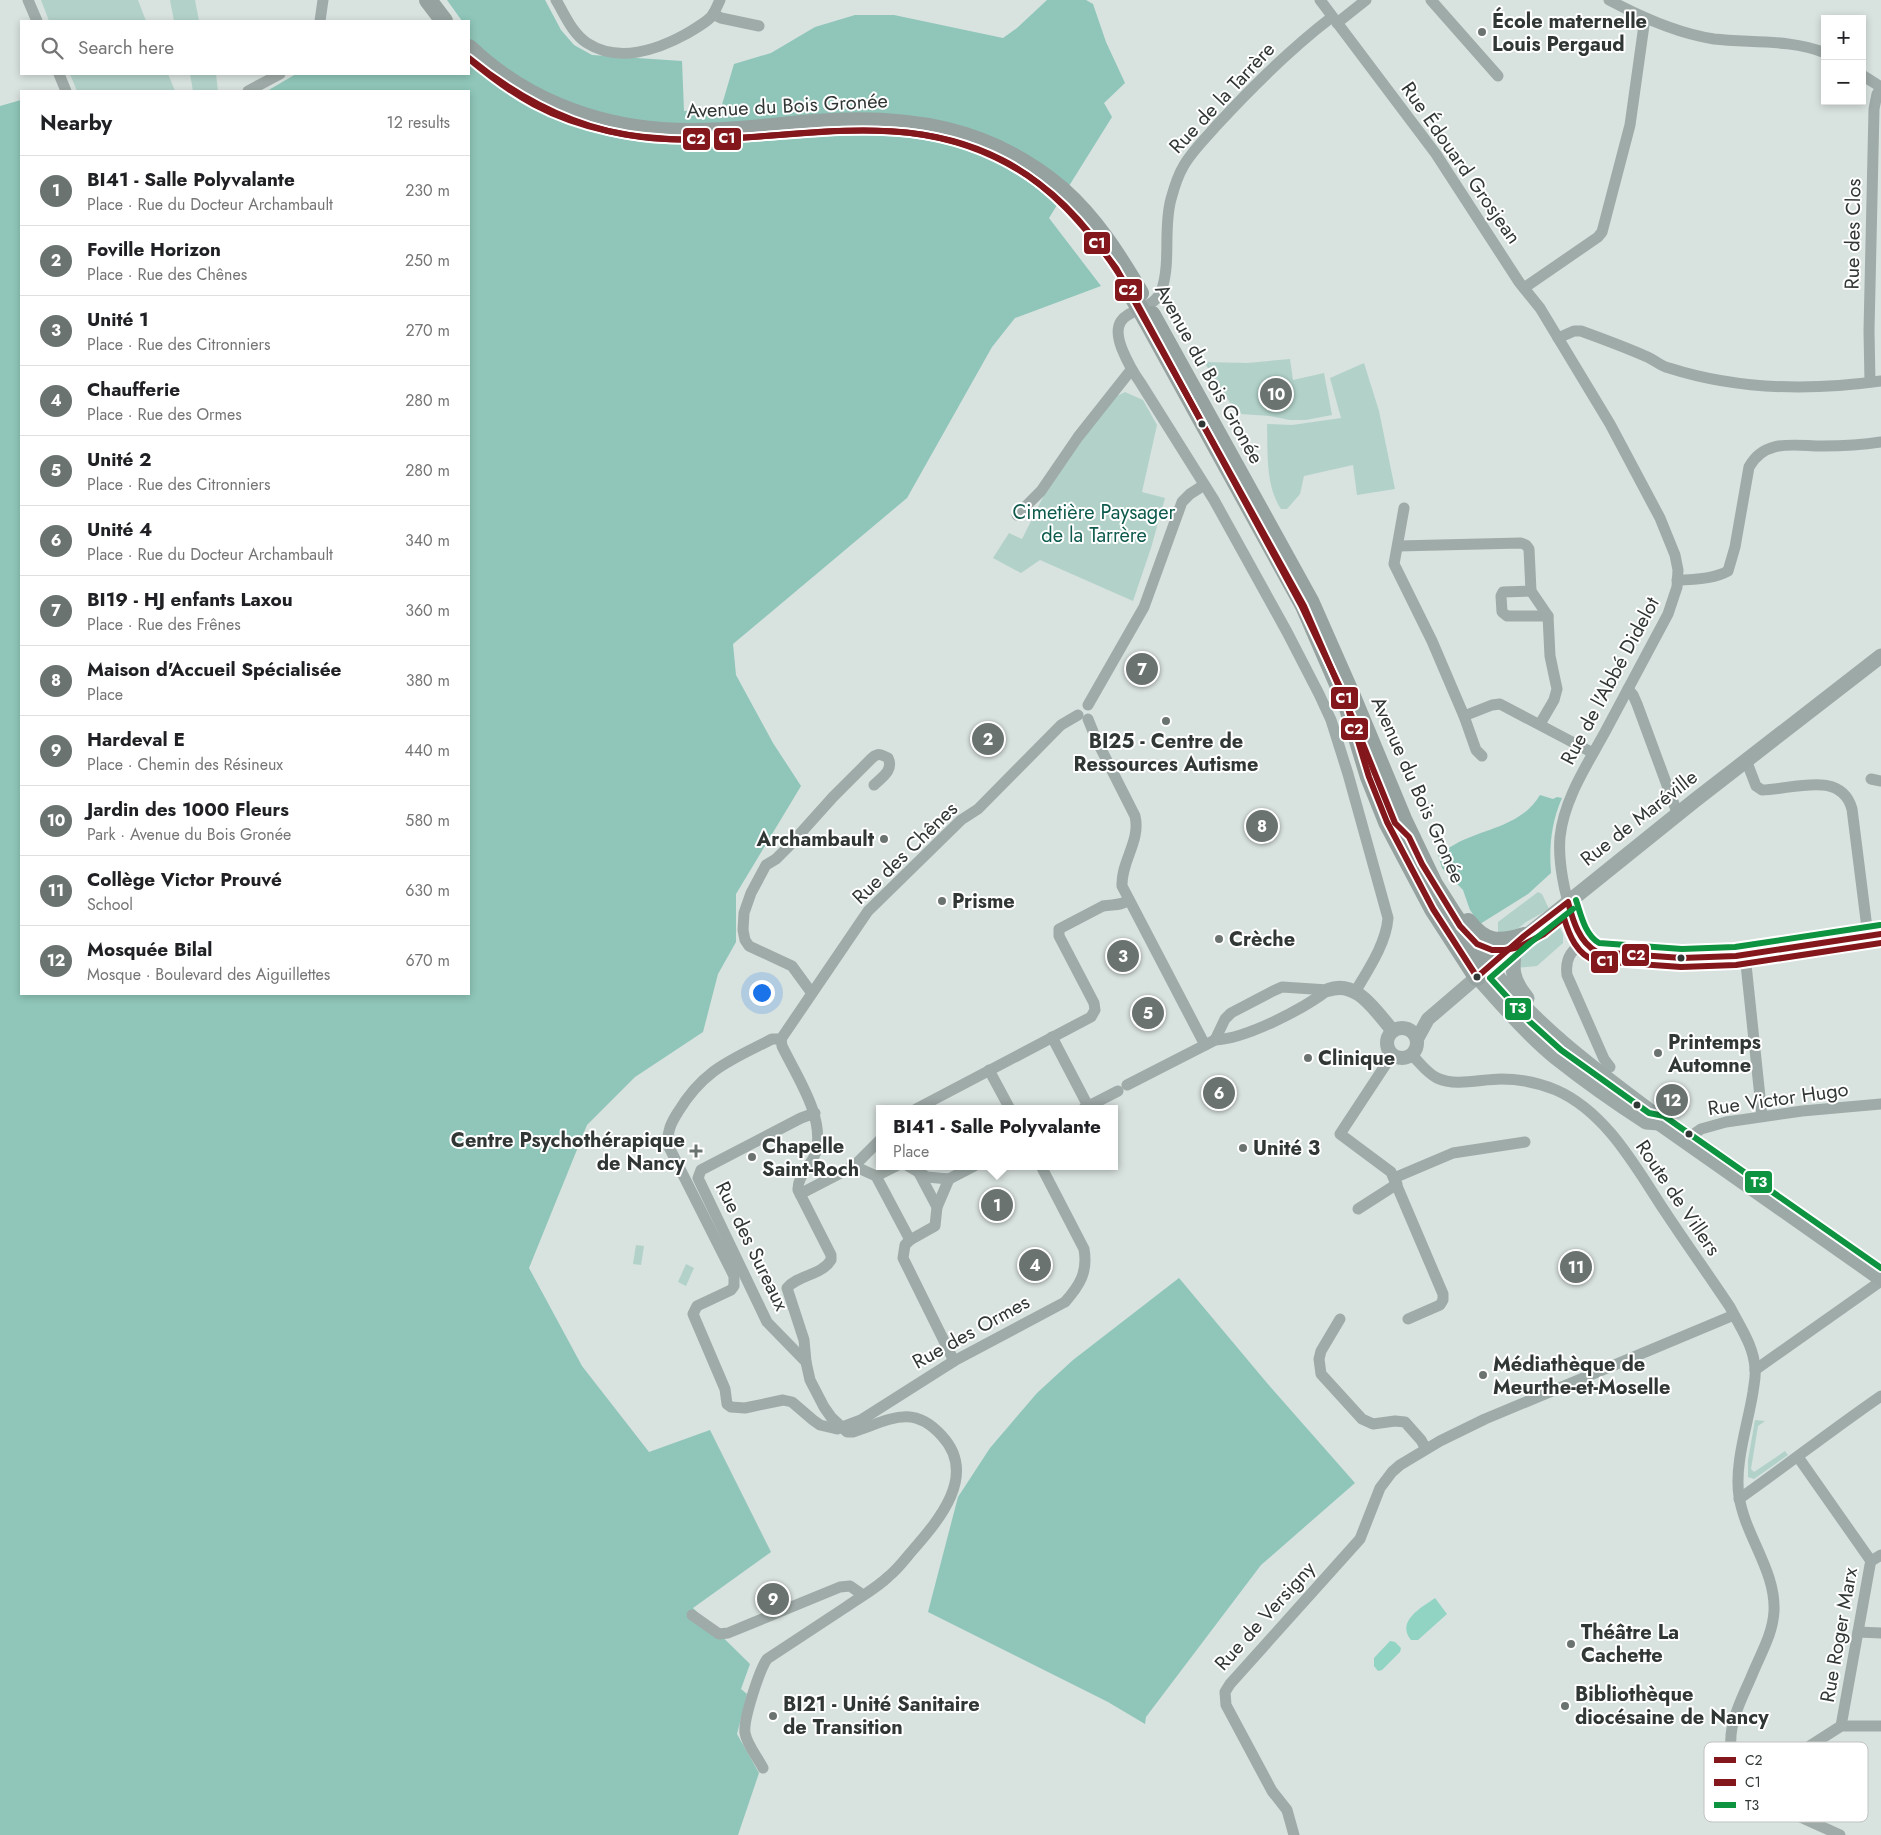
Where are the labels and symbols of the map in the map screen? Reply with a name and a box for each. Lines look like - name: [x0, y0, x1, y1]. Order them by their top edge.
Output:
- place label: École maternelle Louis Pergaud: [1492, 6, 1647, 59]
- marker: École maternelle Louis Pergaud: [1476, 26, 1488, 38]
- street label: Rue de la Tarrère: [1162, 36, 1282, 160]
- street label: Rue Édouard Grosjean: [1394, 76, 1528, 250]
- street label: Avenue du Bois Gronée: [686, 86, 888, 126]
- line badge: C2: [682, 127, 711, 151]
- line badge: C1: [713, 127, 742, 151]
- text: C1: [719, 128, 735, 148]
- text: C2: [687, 129, 706, 149]
- street label: Rue des Clos: [1838, 178, 1868, 290]
- line badge: C1: [1083, 231, 1111, 255]
- text: C1: [1089, 233, 1105, 253]
- line badge: C2: [1114, 278, 1143, 302]
- street label: Avenue du Bois Gronée: [1147, 279, 1271, 469]
- text: C2: [1119, 280, 1138, 300]
- pin: 10: [1260, 375, 1292, 413]
- unlabelled marker: [1197, 419, 1207, 429]
- park label: Cimetière Paysager de la Tarrère: [1013, 498, 1176, 550]
- street label: Rue de l'Abbé Didelot: [1554, 592, 1667, 770]
- pin: 7: [1126, 650, 1158, 688]
- line badge: C1: [1330, 686, 1359, 710]
- text: C1: [1336, 688, 1352, 708]
- street label: Avenue du Bois Gronée: [1364, 692, 1472, 888]
- marker: BI25 - Centre de Ressources Autisme: [1160, 715, 1172, 727]
- line badge: C2: [1340, 717, 1369, 741]
- text: C2: [1345, 719, 1364, 739]
- pin: 2: [972, 720, 1004, 758]
- place label: BI25 - Centre de Ressources Autisme: [1074, 727, 1258, 779]
- street label: Rue de Maréville: [1574, 763, 1704, 873]
- street label: Rue des Chênes: [846, 795, 964, 911]
- pin: 8: [1246, 807, 1278, 845]
- place label: Archambault: [756, 825, 875, 854]
- marker: Archambault: [878, 833, 890, 845]
- place label: Prisme: [952, 887, 1015, 916]
- marker: Prisme: [936, 895, 948, 907]
- place label: Crèche: [1229, 925, 1295, 954]
- marker: Crèche: [1213, 933, 1225, 945]
- pin: 3: [1107, 937, 1139, 975]
- line badge: C2: [1621, 943, 1650, 967]
- text: C2: [1627, 945, 1646, 965]
- line badge: C1: [1590, 950, 1619, 974]
- text: C1: [1597, 951, 1613, 971]
- unlabelled marker: [1676, 953, 1686, 963]
- unlabelled marker: [1472, 972, 1482, 982]
- your location: [749, 980, 775, 1006]
- pin: 5: [1132, 994, 1164, 1032]
- line badge: T3: [1504, 997, 1532, 1021]
- text: T3: [1510, 998, 1527, 1018]
- place label: Printemps Automne: [1667, 1028, 1761, 1080]
- place label: Clinique: [1318, 1044, 1395, 1073]
- marker: Printemps Automne: [1652, 1047, 1664, 1059]
- marker: Clinique: [1302, 1052, 1314, 1064]
- pin: 6: [1203, 1074, 1235, 1112]
- street label: Rue Victor Hugo: [1706, 1075, 1850, 1123]
- pin: 12: [1656, 1081, 1688, 1119]
- unlabelled marker: [1632, 1100, 1642, 1110]
- place label: Centre Psychothérapique de Nancy: [451, 1126, 686, 1178]
- unlabelled marker: [1684, 1129, 1694, 1139]
- place label: Chapelle Saint-Roch: [762, 1132, 859, 1184]
- place label: Unité 3: [1253, 1134, 1320, 1163]
- street label: Route de Villers: [1628, 1134, 1728, 1262]
- marker: Unité 3: [1237, 1142, 1249, 1154]
- marker: Centre Psychothérapique de Nancy: [689, 1144, 703, 1158]
- marker: Chapelle Saint-Roch: [746, 1151, 758, 1163]
- line badge: T3: [1744, 1170, 1773, 1194]
- text: T3: [1751, 1172, 1768, 1192]
- street label: Rue des Sureaux: [708, 1176, 796, 1316]
- pin: 1: [981, 1186, 1013, 1224]
- pin: 4: [1019, 1246, 1051, 1284]
- pin: 11: [1560, 1248, 1592, 1286]
- street label: Rue des Ormes: [907, 1288, 1035, 1376]
- place label: Médiathèque de Meurthe-et-Moselle: [1493, 1350, 1670, 1402]
- marker: Médiathèque de Meurthe-et-Moselle: [1477, 1369, 1489, 1381]
- street label: Rue de Versigny: [1208, 1555, 1322, 1677]
- street label: Rue Roger Marx: [1813, 1565, 1865, 1705]
- pin: 9: [757, 1580, 789, 1618]
- place label: Théâtre La Cachette: [1581, 1618, 1679, 1670]
- marker: Théâtre La Cachette: [1565, 1638, 1577, 1650]
- place label: Bibliothèque diocésaine de Nancy: [1575, 1680, 1769, 1732]
- place label: BI21 - Unité Sanitaire de Transition: [783, 1690, 980, 1742]
- marker: Bibliothèque diocésaine de Nancy: [1559, 1700, 1571, 1712]
- marker: BI21 - Unité Sanitaire de Transition: [767, 1710, 779, 1722]
- legend: [1704, 1742, 1868, 1822]
- text: C2: [1745, 1750, 1763, 1770]
- text: C1: [1745, 1772, 1761, 1792]
- text: T3: [1745, 1795, 1760, 1815]

